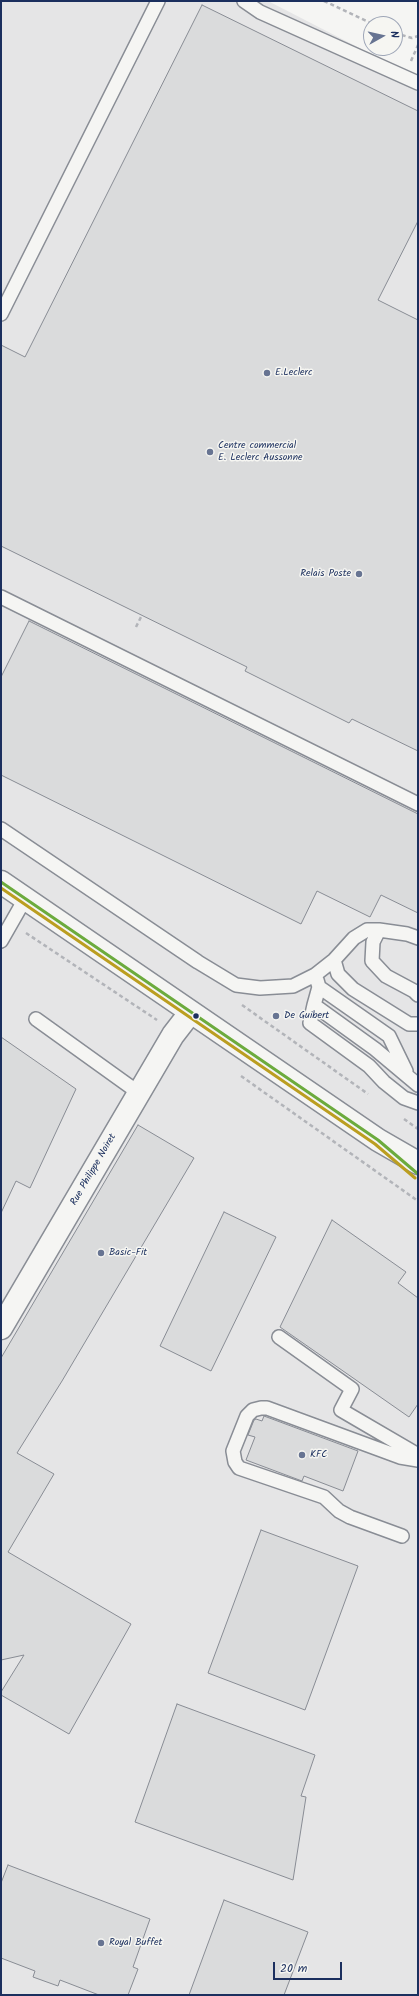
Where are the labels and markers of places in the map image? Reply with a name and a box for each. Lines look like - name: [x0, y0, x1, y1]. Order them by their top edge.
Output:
- place label: E.Leclerc: [275, 367, 312, 379]
- marker: E.Leclerc: [262, 368, 272, 378]
- place label: Centre commercial E. Leclerc Aussonne: [218, 440, 302, 464]
- marker: Centre commercial E. Leclerc Aussonne: [205, 447, 215, 457]
- place label: Relais Poste: [300, 568, 351, 580]
- marker: Relais Poste: [354, 569, 364, 579]
- place label: De Guibert: [284, 1010, 329, 1022]
- unlabelled marker: [191, 1011, 201, 1021]
- marker: De Guibert: [271, 1011, 281, 1021]
- place label: Basic-Fit: [109, 1247, 147, 1259]
- marker: Basic-Fit: [96, 1248, 106, 1258]
- place label: KFC: [310, 1449, 327, 1461]
- marker: KFC: [297, 1450, 307, 1460]
- place label: Royal Buffet: [109, 1937, 162, 1949]
- marker: Royal Buffet: [96, 1938, 106, 1948]

